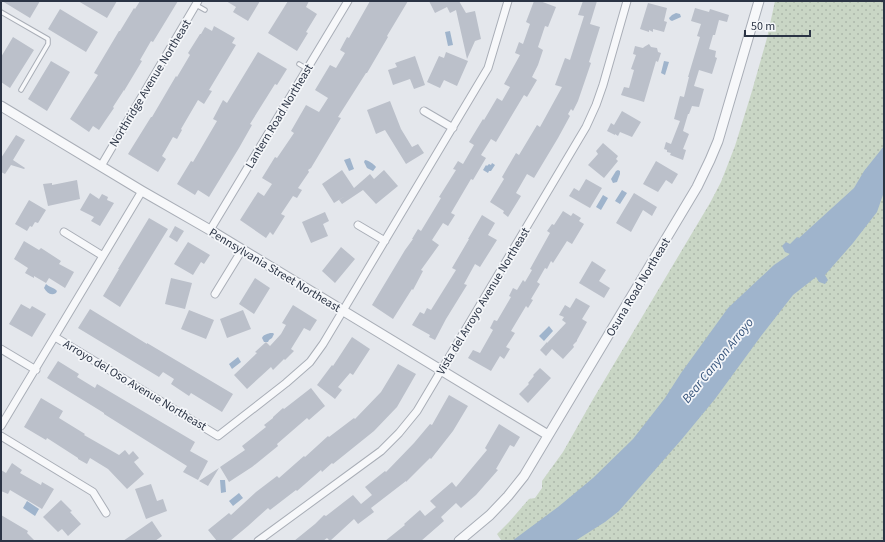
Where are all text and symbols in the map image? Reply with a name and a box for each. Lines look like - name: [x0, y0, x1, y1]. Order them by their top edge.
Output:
- scale bar: [745, 12, 810, 38]
- street label: Northridge Avenue Northeast: [106, 16, 195, 150]
- text: 50 m: [751, 18, 775, 35]
- street label: Lantern Road Northeast: [241, 61, 317, 172]
- street label: Pennsylvania Street Northeast: [206, 224, 344, 317]
- street label: Vista del Arroyo Avenue Northeast: [433, 224, 534, 378]
- street label: Osuna Road Northeast: [602, 235, 675, 340]
- water label: Bear Canyon Arroyo: [678, 314, 758, 407]
- street label: Arroyo del Oso Avenue Northeast: [60, 336, 210, 435]

